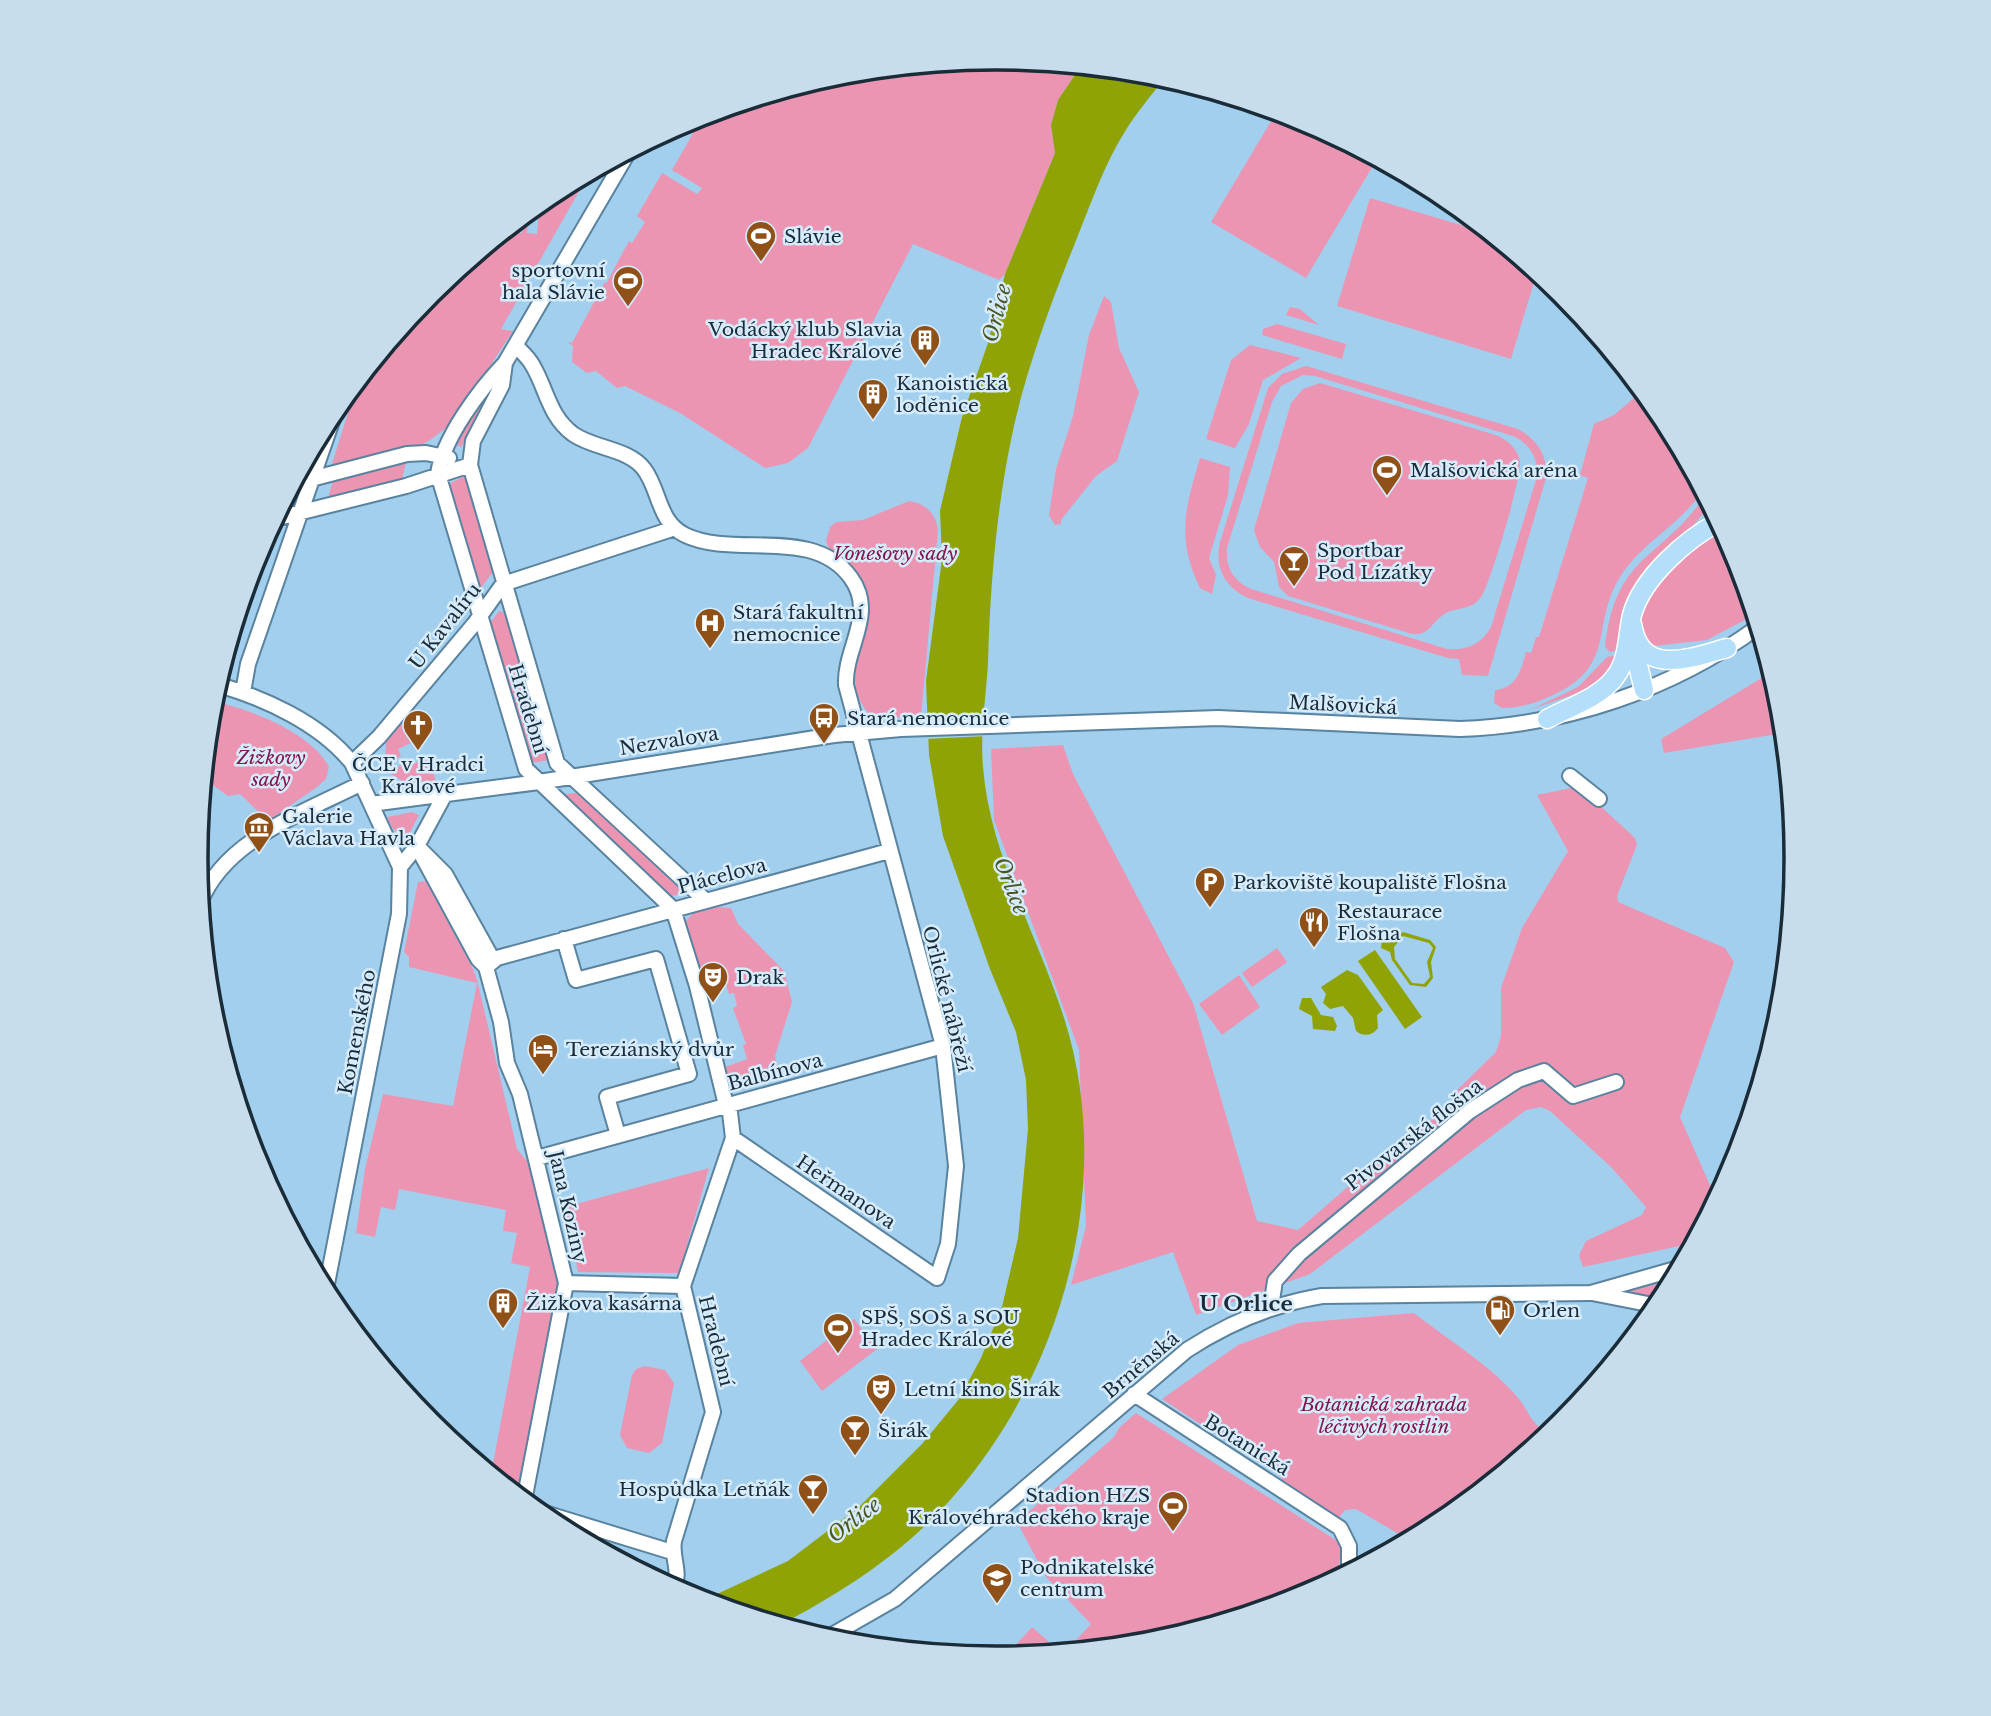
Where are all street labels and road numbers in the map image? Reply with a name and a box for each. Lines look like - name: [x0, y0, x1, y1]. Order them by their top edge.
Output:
- street label: U Kavalíru: [404, 578, 486, 674]
- street label: Hradební: [503, 661, 553, 757]
- street label: Malšovická: [1288, 691, 1398, 719]
- street label: Nezvalova: [618, 722, 721, 760]
- street label: Plácelova: [675, 853, 769, 899]
- street label: Orlické nábřeží: [918, 923, 976, 1075]
- street label: Komenského: [334, 967, 380, 1097]
- street label: Balbínova: [725, 1048, 825, 1096]
- street label: Pivovarská flošna: [1341, 1074, 1487, 1196]
- street label: Jana Koziny: [543, 1146, 592, 1265]
- street label: Heřmanova: [792, 1150, 901, 1234]
- street label: Hradební: [694, 1293, 739, 1389]
- street label: Brněnská: [1099, 1326, 1184, 1403]
- street label: Botanická: [1200, 1410, 1294, 1481]

